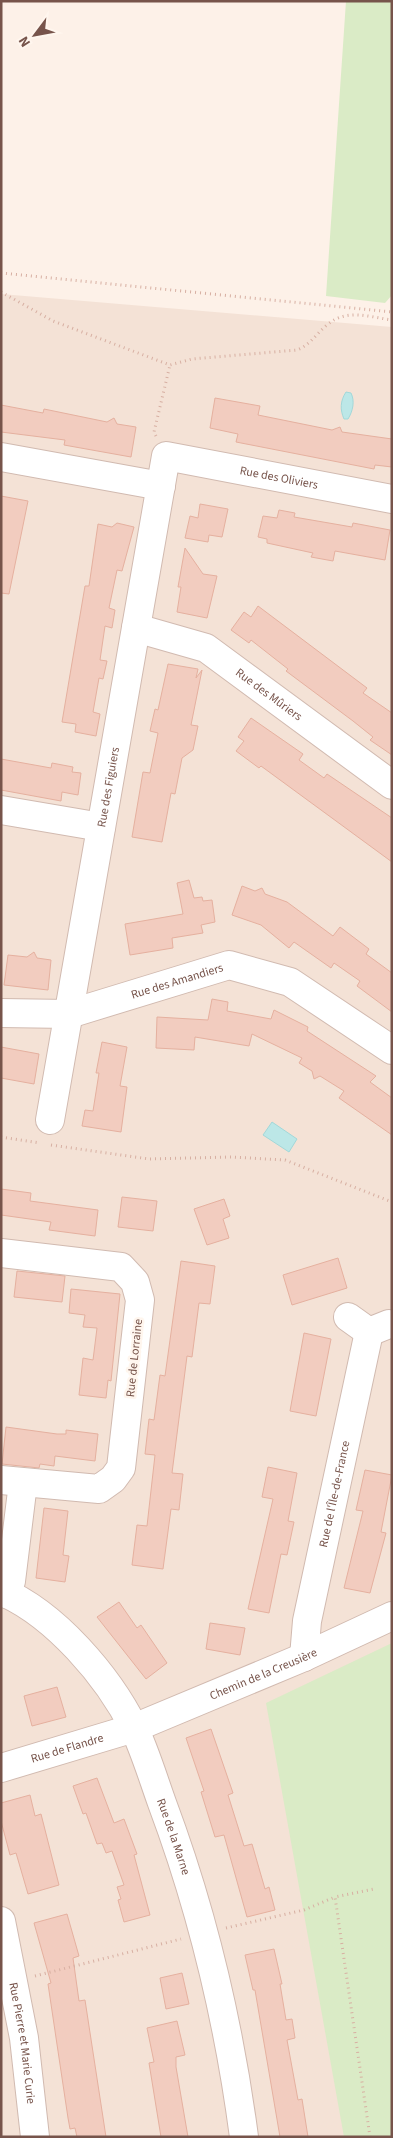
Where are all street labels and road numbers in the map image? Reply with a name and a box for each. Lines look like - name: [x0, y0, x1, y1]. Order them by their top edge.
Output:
- street label: Rue des Oliviers: [238, 462, 319, 494]
- street label: Rue des Mûriers: [232, 664, 306, 725]
- street label: Rue des Figuiers: [93, 746, 124, 829]
- street label: Rue des Amandiers: [129, 959, 225, 1004]
- street label: Rue de Lorraine: [122, 1318, 147, 1398]
- street label: Rue de l'Île-de-France: [315, 1439, 354, 1549]
- street label: Chemin de la Creusière: [207, 1644, 320, 1704]
- street label: Rue de Flandre: [29, 1730, 106, 1768]
- street label: Rue de la Marne: [152, 1796, 194, 1877]
- street label: Rue Pierre et Marie Curie: [4, 1981, 39, 2105]

